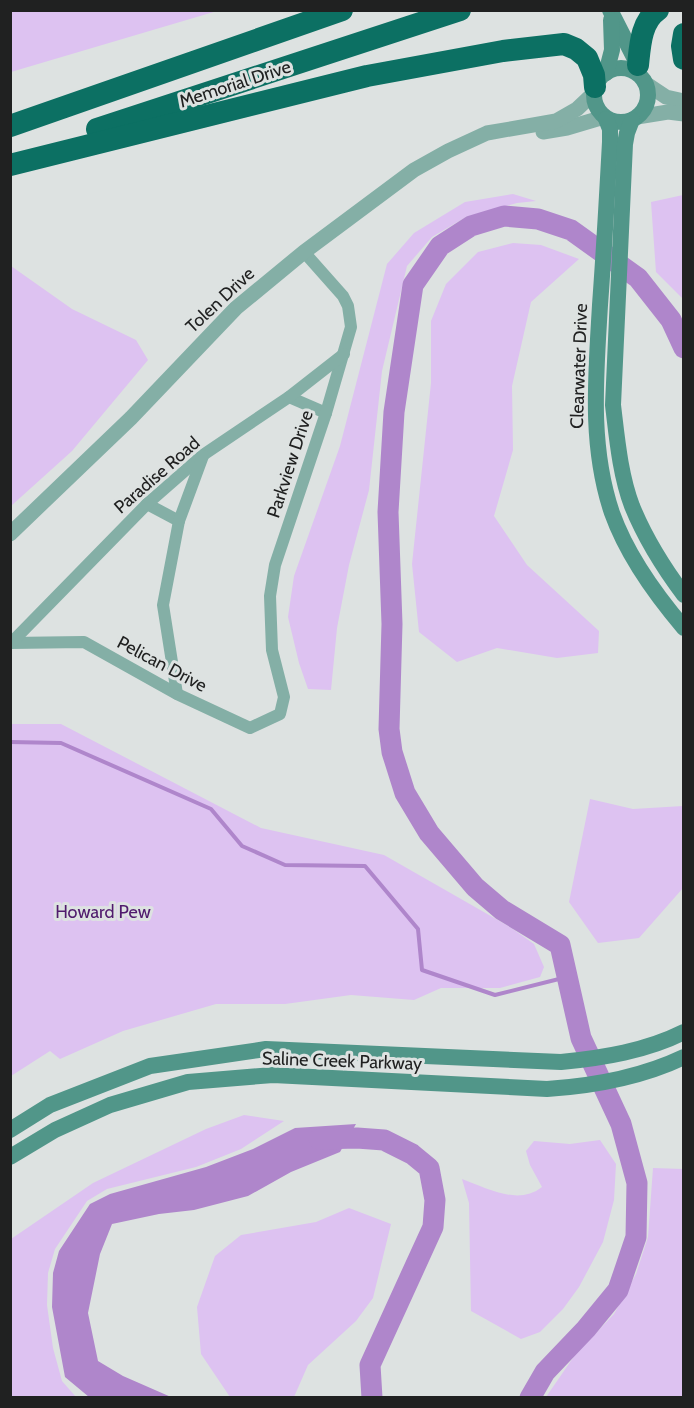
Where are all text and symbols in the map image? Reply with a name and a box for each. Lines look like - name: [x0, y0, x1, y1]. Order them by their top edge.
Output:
- street label: Memorial Drive: [176, 56, 294, 112]
- street label: Tolen Drive: [181, 263, 259, 337]
- street label: Clearwater Drive: [566, 303, 592, 429]
- street label: Parkview Drive: [262, 407, 318, 521]
- street label: Paradise Road: [110, 432, 204, 518]
- street label: Pelican Drive: [113, 631, 211, 697]
- park label: Howard Pew: [55, 901, 151, 923]
- street label: Saline Creek Parkway: [262, 1047, 422, 1075]

